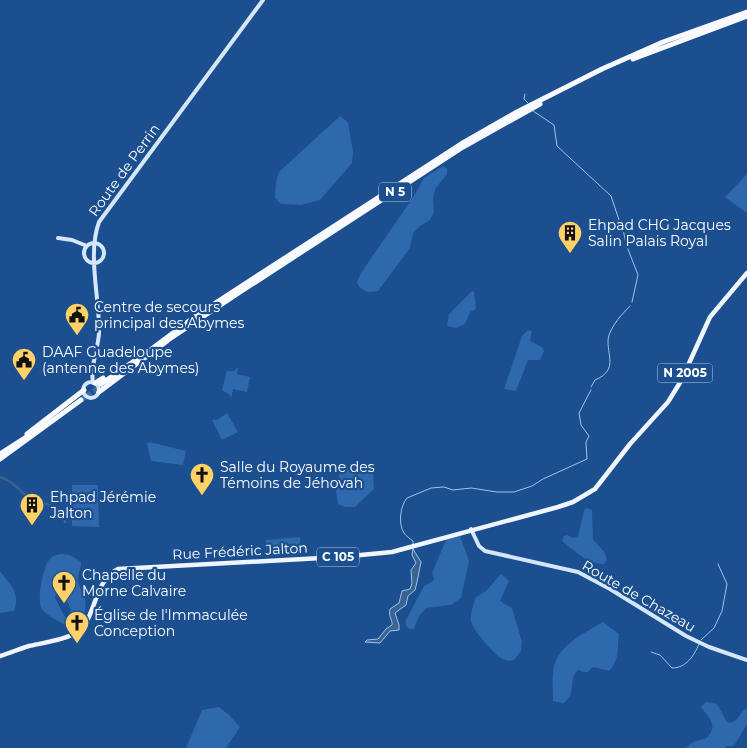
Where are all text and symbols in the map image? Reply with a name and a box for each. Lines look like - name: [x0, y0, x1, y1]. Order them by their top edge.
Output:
- street label: Route de Perrin: [84, 120, 164, 220]
- road number: N 5: [379, 182, 411, 202]
- place label: Ehpad CHG Jacques Salin Palais Royal: [588, 216, 731, 250]
- building icon: Ehpad CHG Jacques Salin Palais Royal: [557, 220, 583, 254]
- place label: Centre de secours principal des Abymes: [94, 298, 245, 332]
- public building icon: Centre de secours principal des Abymes: [64, 302, 90, 336]
- place label: DAAF Guadeloupe (antenne des Abymes): [42, 343, 199, 377]
- public building icon: DAAF Guadeloupe (antenne des Abymes): [11, 347, 37, 381]
- road number: N 2005: [658, 363, 712, 382]
- place label: Salle du Royaume des Témoins de Jéhovah: [220, 458, 375, 492]
- church icon: Salle du Royaume des Témoins de Jéhovah: [189, 462, 215, 496]
- place label: Ehpad Jérémie Jalton: [49, 488, 156, 522]
- building icon: Ehpad Jérémie Jalton: [19, 492, 45, 526]
- street label: Rue Frédéric Jalton: [172, 538, 308, 564]
- road number: C 105: [317, 548, 359, 566]
- street label: Route de Chazeau: [579, 556, 699, 636]
- place label: Chapelle du Morne Calvaire: [82, 566, 186, 600]
- church icon: Chapelle du Morne Calvaire: [51, 570, 77, 604]
- place label: Église de l'Immaculée Conception: [94, 606, 248, 640]
- church icon: Église de l'Immaculée Conception: [64, 610, 90, 644]

